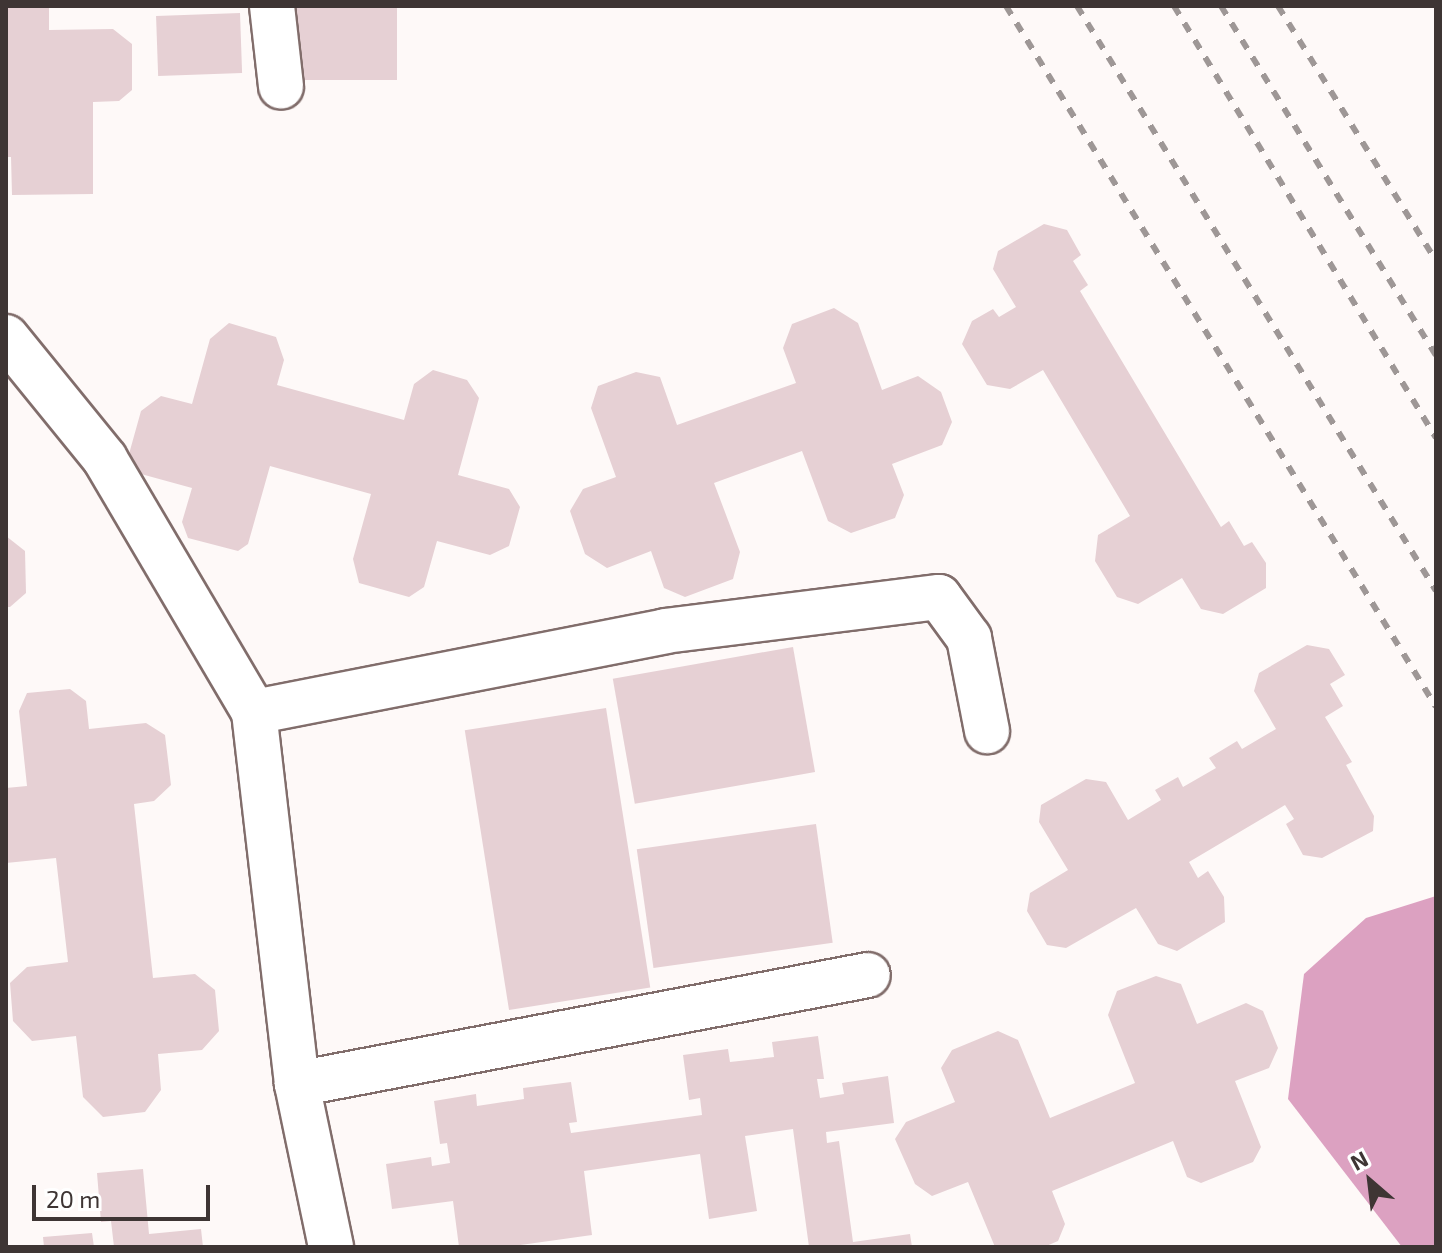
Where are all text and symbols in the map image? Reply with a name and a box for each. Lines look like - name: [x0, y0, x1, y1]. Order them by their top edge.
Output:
- north arrow: [1330, 1141, 1410, 1221]
- text: N: [1346, 1145, 1372, 1175]
- scale bar: [36, 1169, 214, 1219]
- text: 20 m: [46, 1184, 100, 1213]

